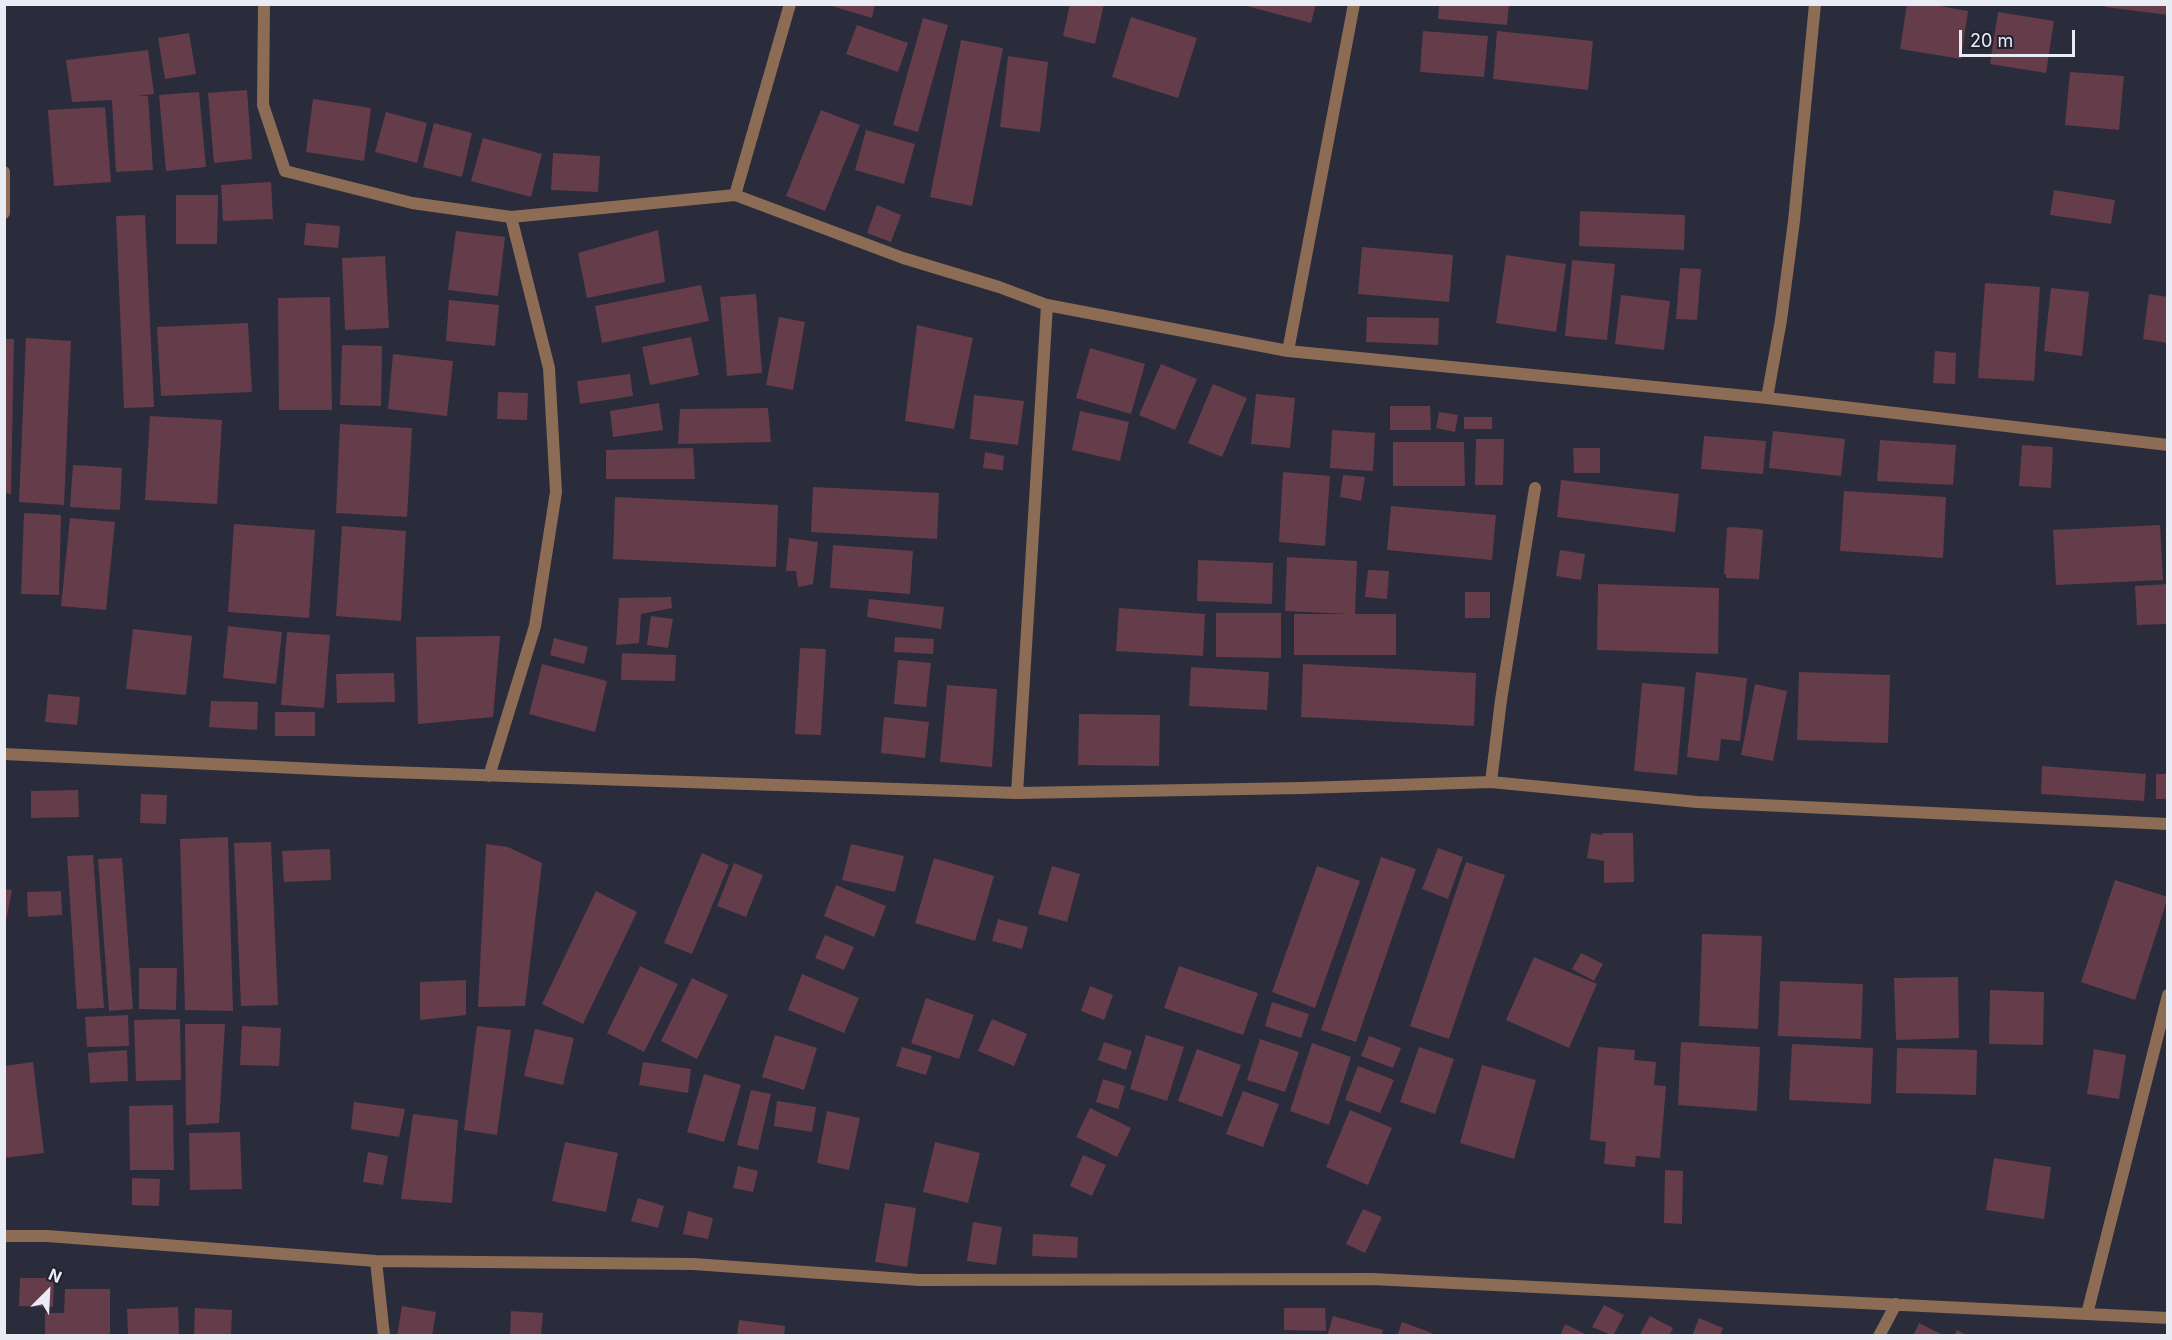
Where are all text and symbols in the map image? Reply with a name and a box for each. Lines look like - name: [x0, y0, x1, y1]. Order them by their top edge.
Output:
- scale bar: [1962, 18, 2078, 56]
- text: 20 m: [1970, 30, 2013, 51]
- north arrow: [18, 1262, 78, 1322]
- text: N: [46, 1264, 65, 1287]

